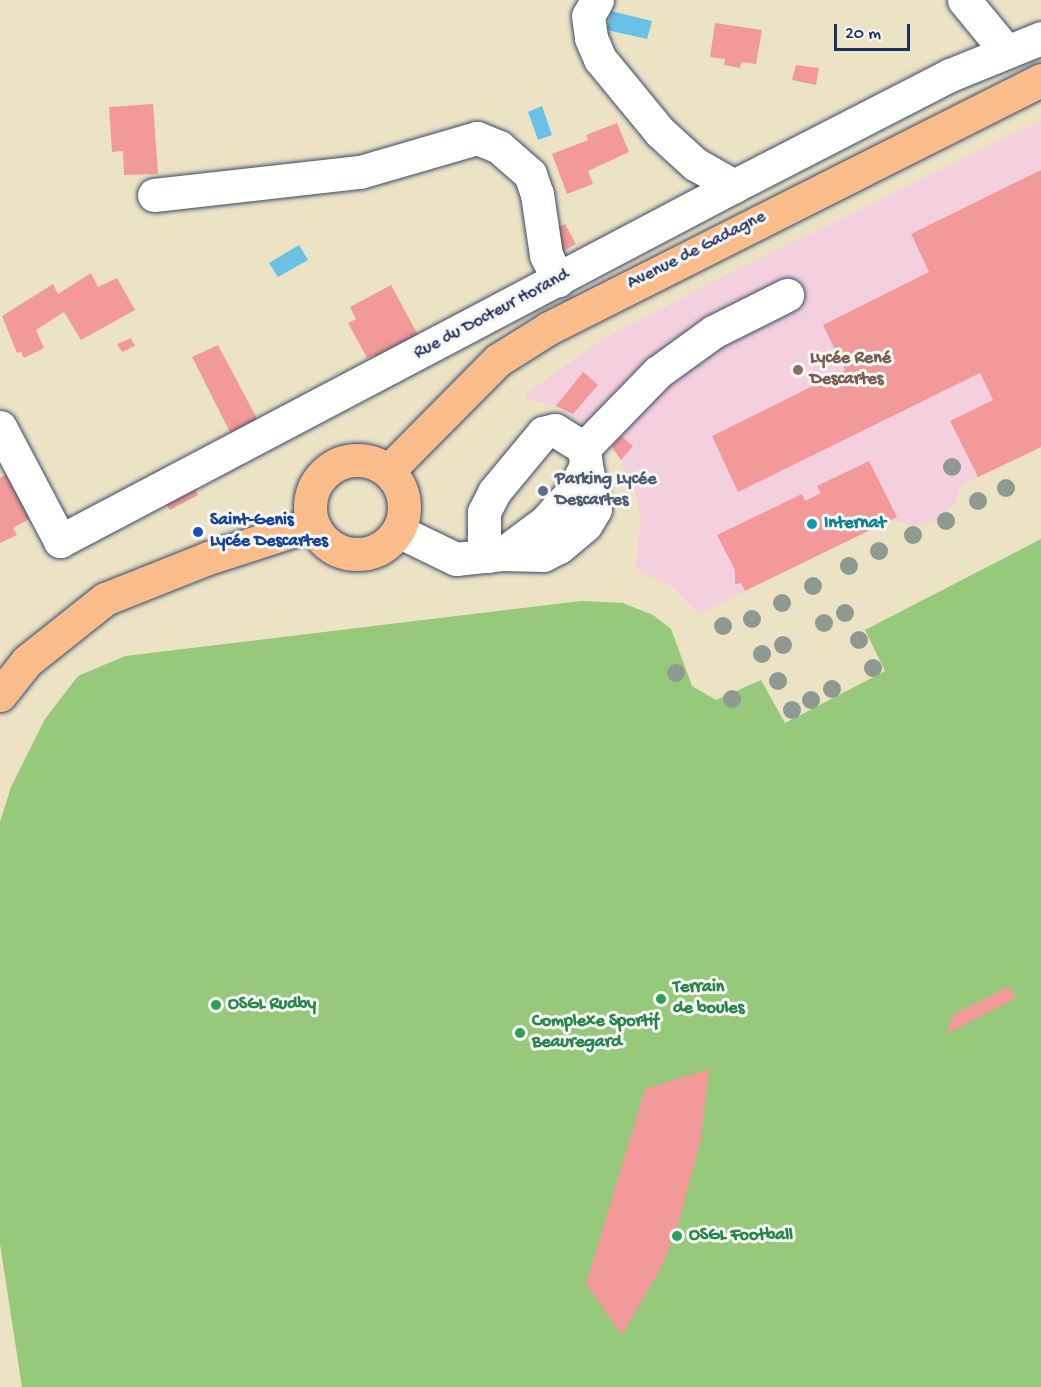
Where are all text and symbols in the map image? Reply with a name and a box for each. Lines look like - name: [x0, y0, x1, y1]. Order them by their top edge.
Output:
- scale bar: [837, 12, 914, 50]
- text: 20 m: [845, 24, 881, 45]
- street label: Avenue de Gadagne: [624, 207, 770, 295]
- street label: Rue du Docteur Horand: [411, 265, 573, 365]
- place label: Lycée René Descartes: [810, 349, 891, 392]
- marker: Lycée René Descartes: [791, 363, 805, 377]
- place label: Parking Lycée Descartes: [555, 470, 656, 512]
- marker: Parking Lycée Descartes: [536, 484, 550, 498]
- place label: Saint-Genis Lycée Descartes: [210, 511, 328, 554]
- place label: Internat: [824, 513, 886, 535]
- marker: Internat: [805, 517, 819, 531]
- marker: Saint-Genis Lycée Descartes: [191, 525, 205, 539]
- place label: Terrain de boules: [673, 978, 744, 1020]
- marker: Terrain de boules: [654, 992, 668, 1006]
- place label: OSGL Rudby: [228, 994, 316, 1016]
- marker: OSGL Rudby: [209, 998, 223, 1012]
- place label: Complexe Sportif Beauregard: [532, 1012, 659, 1054]
- marker: Complexe Sportif Beauregard: [513, 1026, 527, 1040]
- place label: OSGL Football: [689, 1225, 793, 1247]
- marker: OSGL Football: [670, 1229, 684, 1243]

